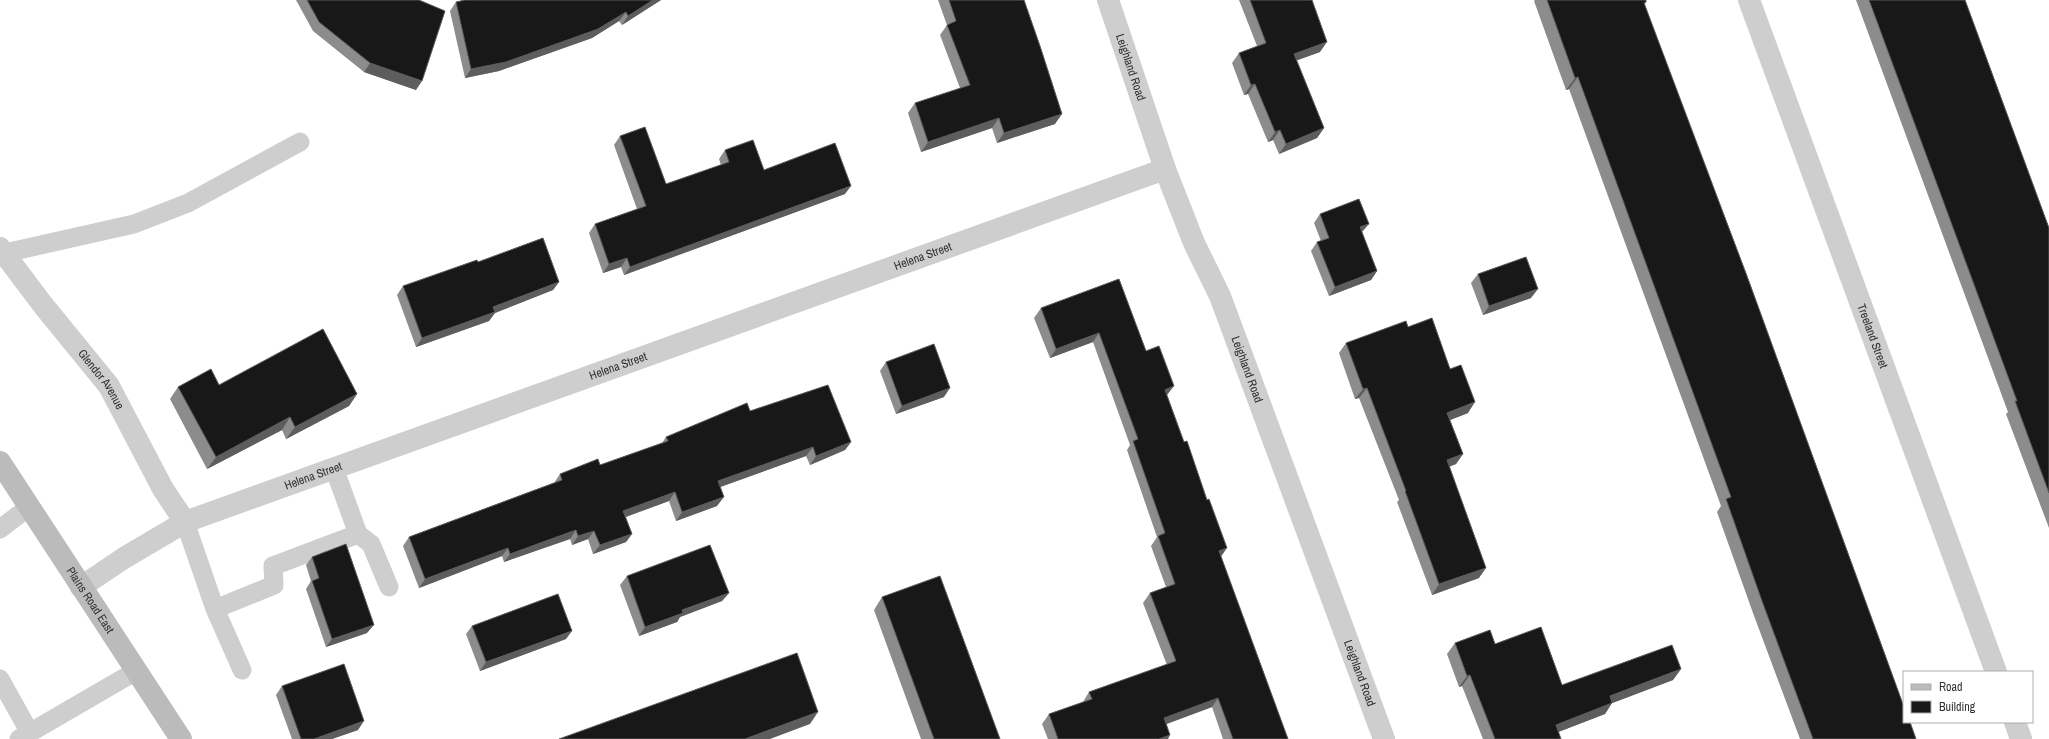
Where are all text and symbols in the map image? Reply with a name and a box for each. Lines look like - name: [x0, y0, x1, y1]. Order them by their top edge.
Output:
- street label: Leighland Road: [1112, 32, 1149, 103]
- street label: Helena Street: [892, 238, 954, 274]
- street label: Treeland Street: [1853, 302, 1892, 371]
- street label: Leighland Road: [1228, 334, 1267, 405]
- street label: Glendor Avenue: [74, 346, 128, 412]
- street label: Helena Street: [587, 348, 649, 384]
- street label: Helena Street: [282, 458, 345, 494]
- street label: Plains Road East: [63, 564, 118, 637]
- street label: Leighland Road: [1340, 638, 1379, 709]
- legend: [1903, 671, 2033, 723]
- text: Road: [1939, 679, 1963, 695]
- text: Building: [1939, 699, 1976, 715]

